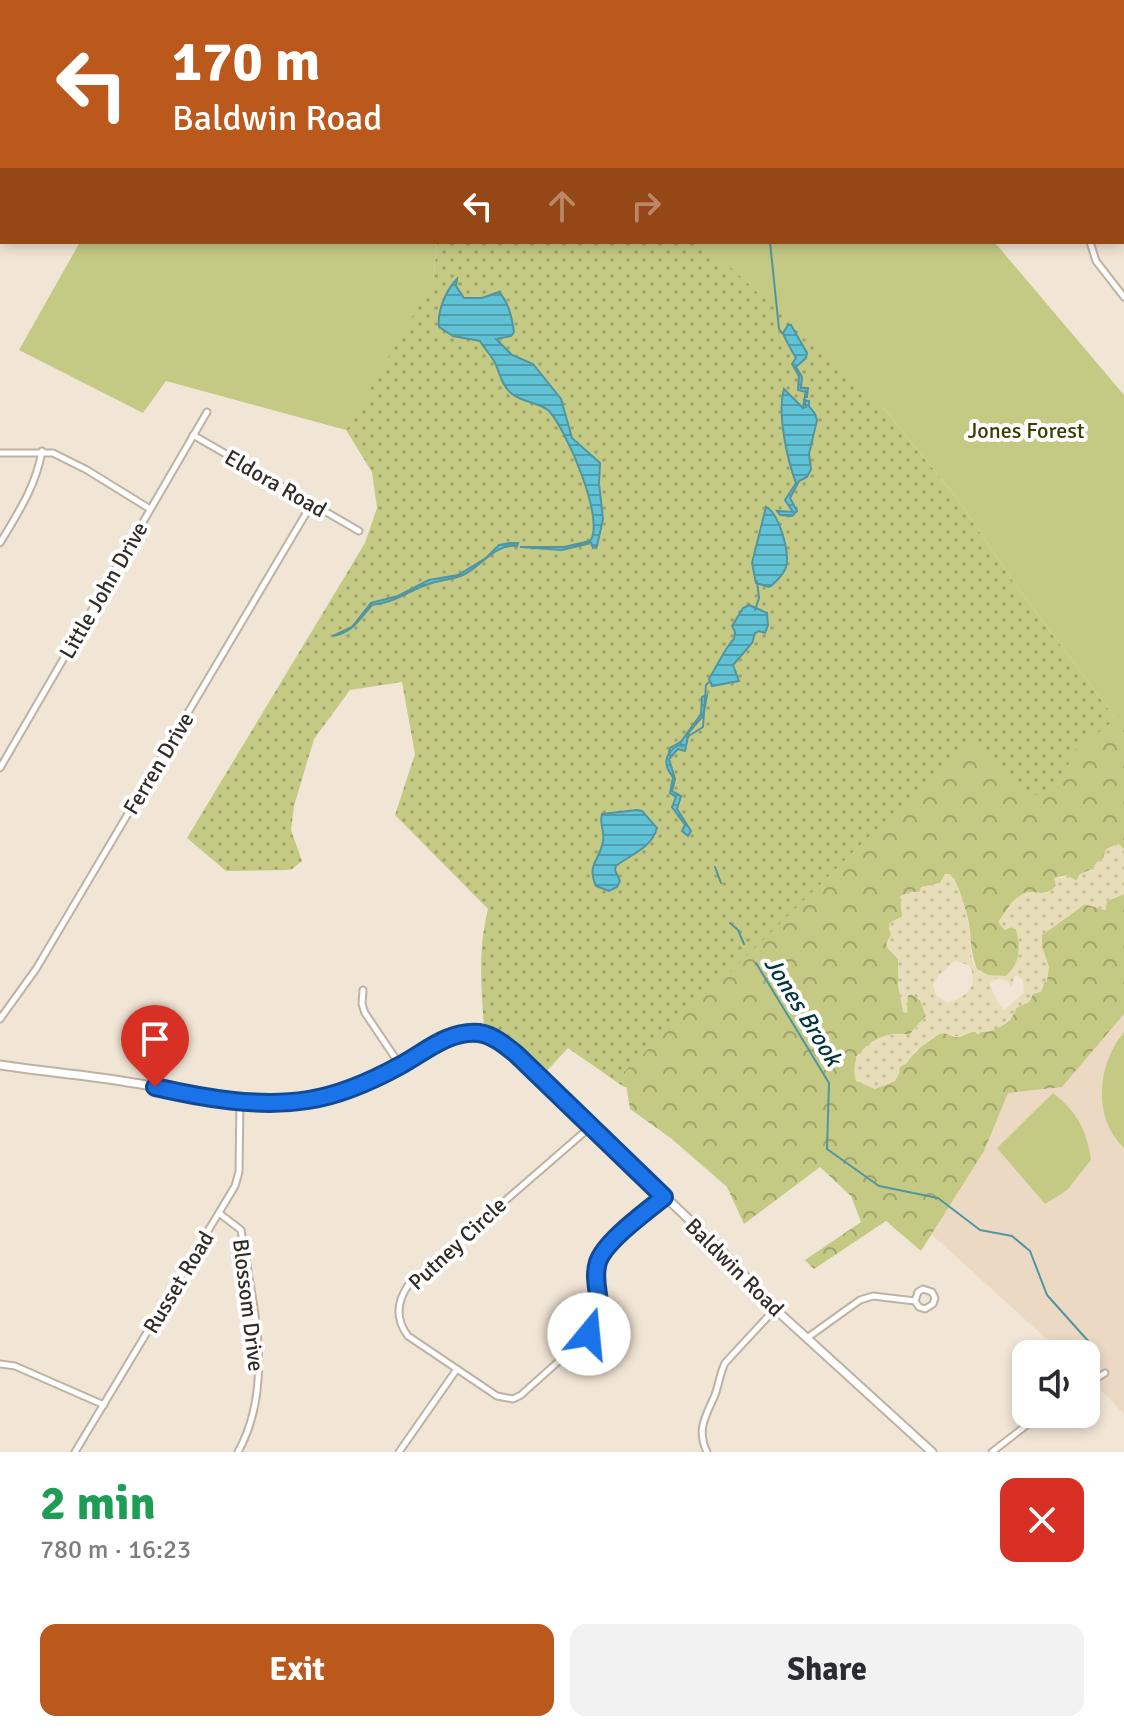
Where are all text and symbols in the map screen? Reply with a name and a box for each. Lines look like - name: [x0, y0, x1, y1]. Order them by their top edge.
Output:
- text: 170 m: [172, 27, 320, 96]
- icon: left: [40, 32, 144, 136]
- text: Baldwin Road: [172, 96, 382, 141]
- icon: left: [456, 184, 500, 228]
- icon: ahead: [540, 184, 584, 228]
- icon: right: [624, 184, 668, 228]
- park label: Jones Forest: [967, 417, 1085, 444]
- street label: Eldora Road: [220, 444, 331, 523]
- street label: Little John Drive: [53, 517, 154, 664]
- street label: Ferren Drive: [117, 707, 200, 819]
- water label: Jones Brook: [758, 951, 850, 1073]
- pin: [121, 1005, 189, 1087]
- icon: arrive: [133, 1017, 177, 1061]
- street label: Putney Circle: [403, 1191, 512, 1296]
- street label: Baldwin Road: [680, 1212, 790, 1322]
- street label: Russet Road: [137, 1226, 220, 1338]
- street label: Blossom Drive: [227, 1237, 270, 1373]
- position arrow: [547, 1292, 631, 1376]
- map controls: [1012, 1340, 1100, 1428]
- button: sound: [1012, 1340, 1100, 1428]
- text: 2 min: [40, 1474, 156, 1533]
- button: close: [1000, 1478, 1084, 1562]
- text: 780 m · 16:23: [40, 1534, 191, 1566]
- button: Exit: [40, 1624, 554, 1716]
- button: Share: [570, 1624, 1084, 1716]

